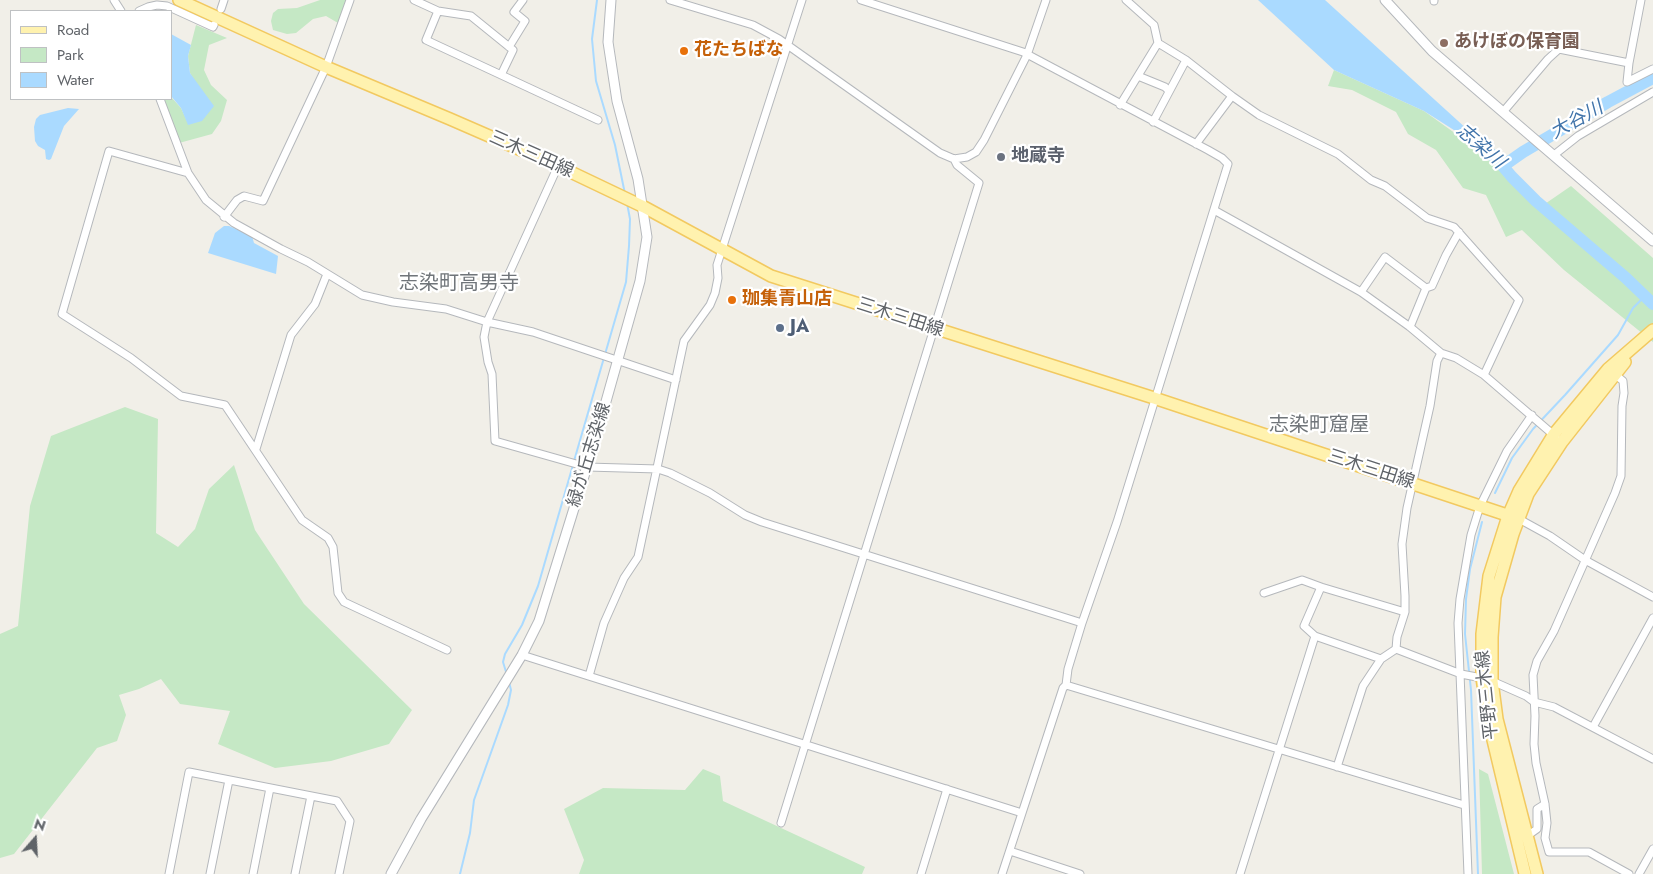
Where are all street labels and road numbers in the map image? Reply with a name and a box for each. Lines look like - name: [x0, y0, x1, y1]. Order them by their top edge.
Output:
- street label: 三木三田線: [485, 127, 577, 183]
- street label: 三木三田線: [854, 294, 946, 342]
- street label: 緑が丘志染線: [564, 400, 616, 510]
- street label: 三木三田線: [1325, 446, 1417, 494]
- street label: 平野三木線: [1473, 649, 1503, 741]

